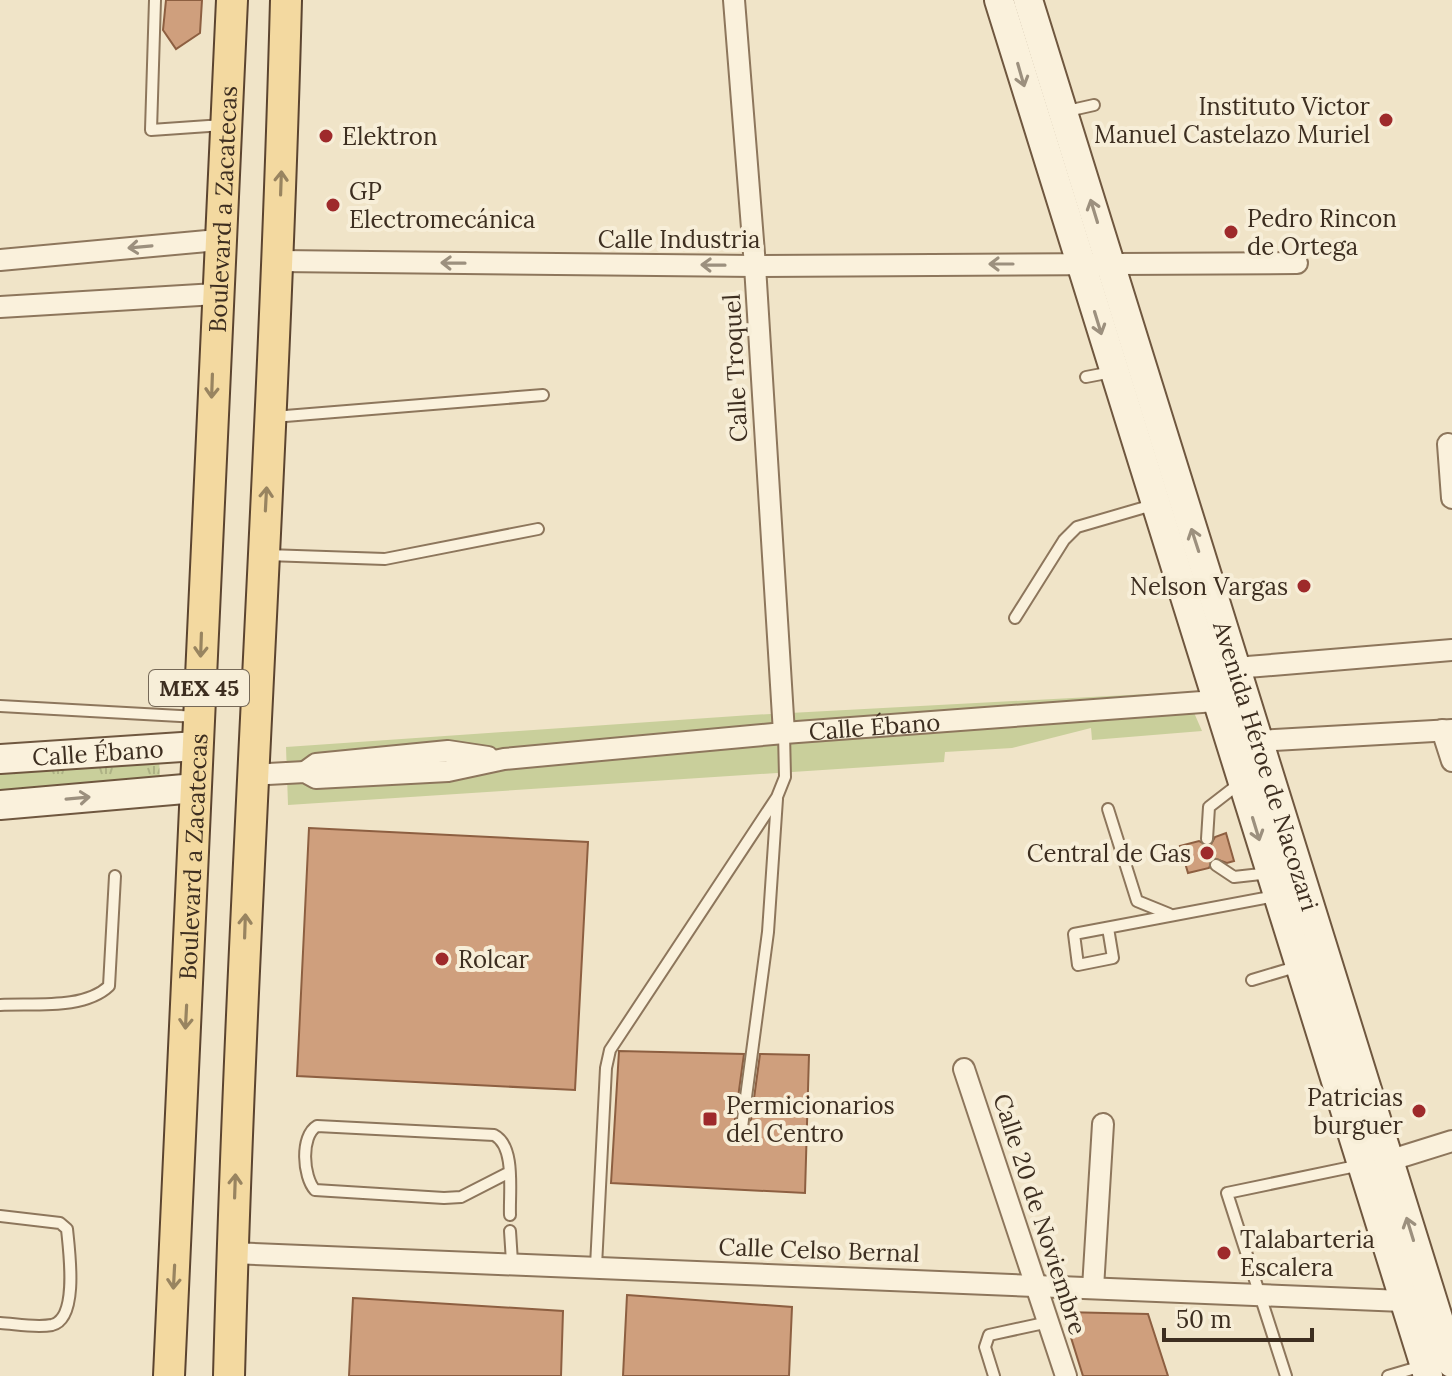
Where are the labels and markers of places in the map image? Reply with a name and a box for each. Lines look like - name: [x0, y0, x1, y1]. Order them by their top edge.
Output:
- place label: Instituto Victor Manuel Castelazo Muriel: [1094, 91, 1371, 150]
- marker: Instituto Victor Manuel Castelazo Muriel: [1377, 111, 1395, 129]
- place label: Elektron: [342, 121, 437, 152]
- marker: Elektron: [317, 127, 335, 145]
- place label: GP Electromecánica: [349, 176, 535, 235]
- marker: GP Electromecánica: [324, 196, 342, 214]
- place label: Pedro Rincon de Ortega: [1247, 203, 1397, 262]
- marker: Pedro Rincon de Ortega: [1222, 223, 1240, 241]
- place label: Nelson Vargas: [1130, 571, 1288, 602]
- marker: Nelson Vargas: [1295, 577, 1313, 595]
- place label: Central de Gas: [1027, 838, 1191, 869]
- marker: Central de Gas: [1198, 844, 1216, 862]
- place label: Rolcar: [458, 944, 530, 975]
- marker: Rolcar: [433, 950, 451, 968]
- place label: Patricias burguer: [1307, 1082, 1404, 1141]
- place label: Permicionarios del Centro: [726, 1090, 895, 1149]
- marker: Patricias burguer: [1410, 1102, 1428, 1120]
- marker: Permicionarios del Centro: [701, 1110, 719, 1128]
- place label: Talabarteria Escalera: [1240, 1224, 1375, 1283]
- marker: Talabarteria Escalera: [1215, 1244, 1233, 1262]

